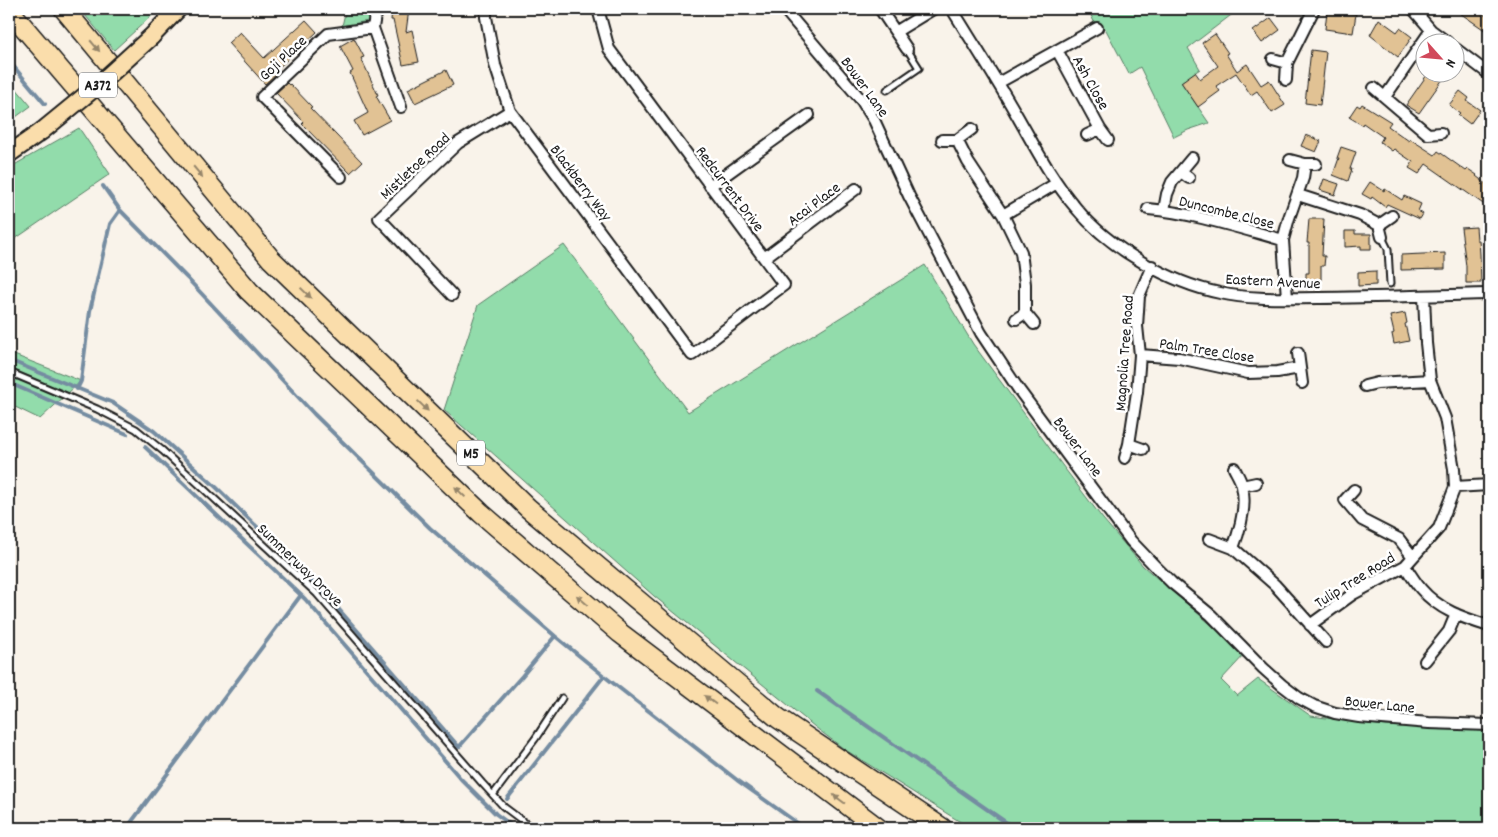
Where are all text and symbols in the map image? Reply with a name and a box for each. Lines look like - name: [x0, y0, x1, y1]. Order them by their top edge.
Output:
- street label: Goji Place: [255, 31, 313, 87]
- north arrow: [1416, 32, 1466, 82]
- one-way arrow: [89, 40, 100, 53]
- street label: Bower Lane: [834, 52, 894, 123]
- street label: Ash Close: [1065, 52, 1114, 115]
- text: N: [1439, 55, 1460, 71]
- road number: A372: [79, 72, 117, 98]
- street label: Mistletoe Road: [375, 128, 456, 206]
- street label: Blackberry Way: [543, 140, 617, 227]
- street label: Redcurrent Drive: [689, 142, 769, 237]
- one-way arrow: [193, 165, 204, 178]
- street label: Acai Place: [783, 177, 846, 233]
- street label: Duncombe Close: [1176, 190, 1276, 236]
- street label: Eastern Avenue: [1225, 269, 1321, 296]
- one-way arrow: [300, 287, 312, 299]
- street label: Magnolia Tree Road: [1110, 294, 1141, 412]
- street label: Palm Tree Close: [1157, 333, 1256, 370]
- one-way arrow: [416, 400, 428, 412]
- street label: Bower Lane: [1047, 413, 1107, 482]
- road number: M5: [457, 440, 485, 466]
- one-way arrow: [455, 486, 467, 498]
- street label: Summerway Drove: [251, 519, 347, 613]
- street label: Tulip Tree Road: [1311, 547, 1400, 615]
- one-way arrow: [576, 595, 588, 606]
- street label: Bower Lane: [1344, 690, 1416, 721]
- one-way arrow: [704, 695, 717, 706]
- one-way arrow: [833, 793, 846, 804]

